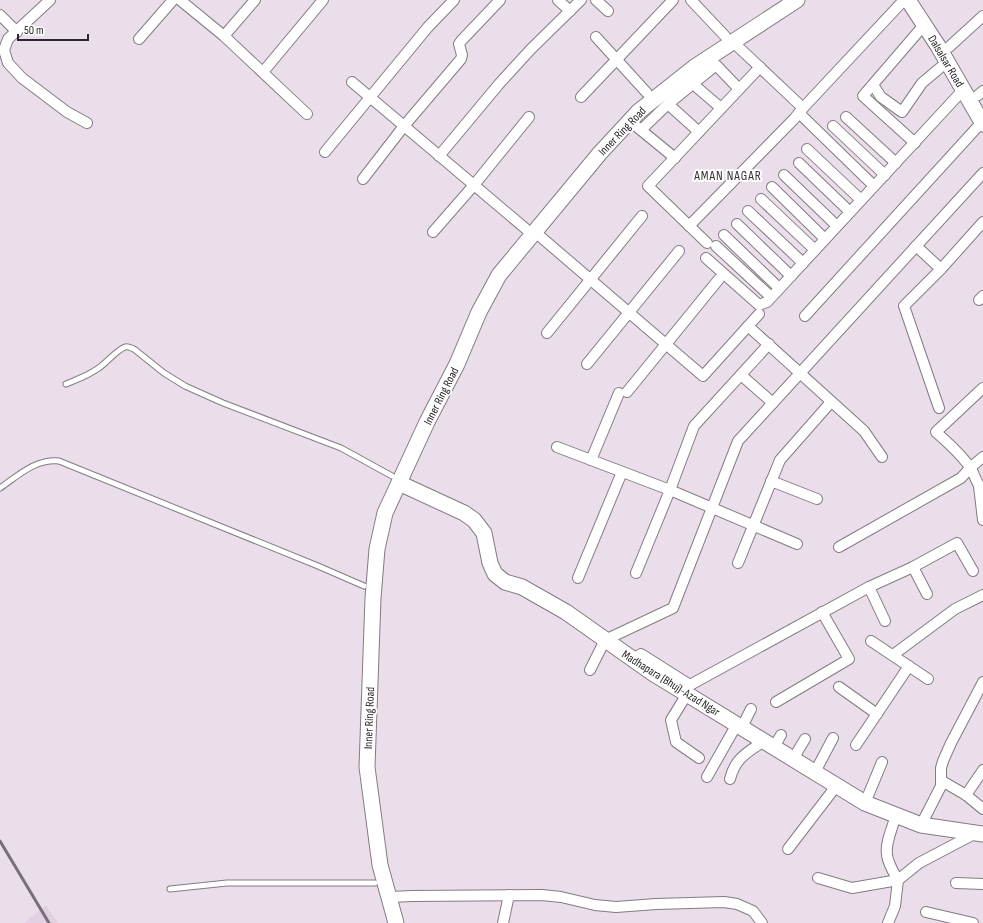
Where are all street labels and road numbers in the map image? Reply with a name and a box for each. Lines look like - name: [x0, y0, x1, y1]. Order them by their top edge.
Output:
- street label: Dalsalsar Road: [924, 33, 967, 90]
- street label: Inner Ring Road: [595, 104, 649, 159]
- street label: Inner Ring Road: [421, 365, 462, 427]
- street label: Madhapara (Bhuj)-Azad Ngar: [619, 647, 723, 720]
- street label: Inner Ring Road: [361, 687, 378, 750]

